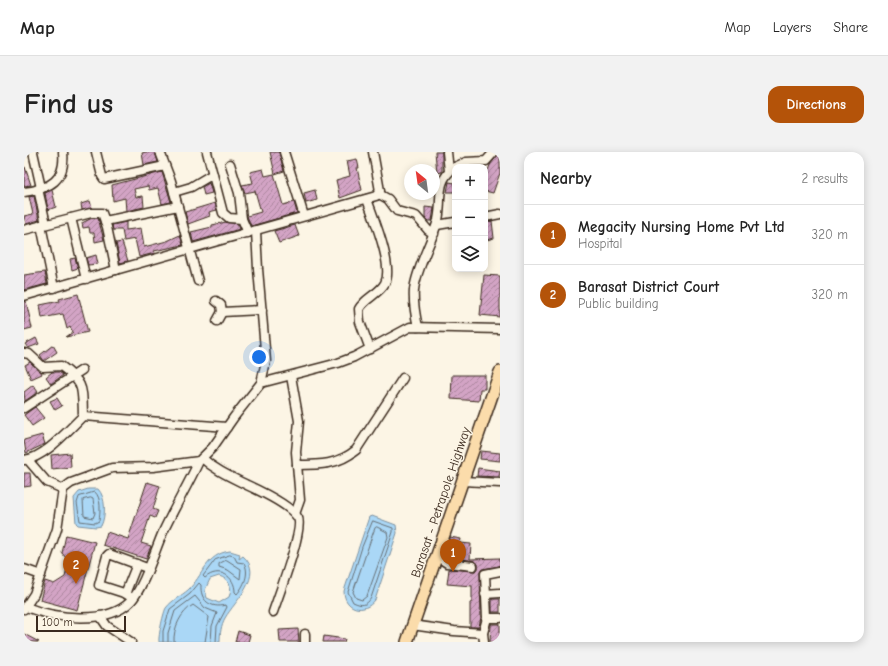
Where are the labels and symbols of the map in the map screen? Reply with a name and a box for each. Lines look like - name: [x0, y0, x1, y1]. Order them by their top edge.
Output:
- north arrow: [404, 164, 440, 200]
- your location: [249, 347, 269, 367]
- street label: Barasat - Petrapole Highway: [408, 425, 473, 580]
- pin: 1: [440, 539, 466, 572]
- pin: 2: [63, 551, 89, 584]
- scale bar: [36, 614, 126, 633]

